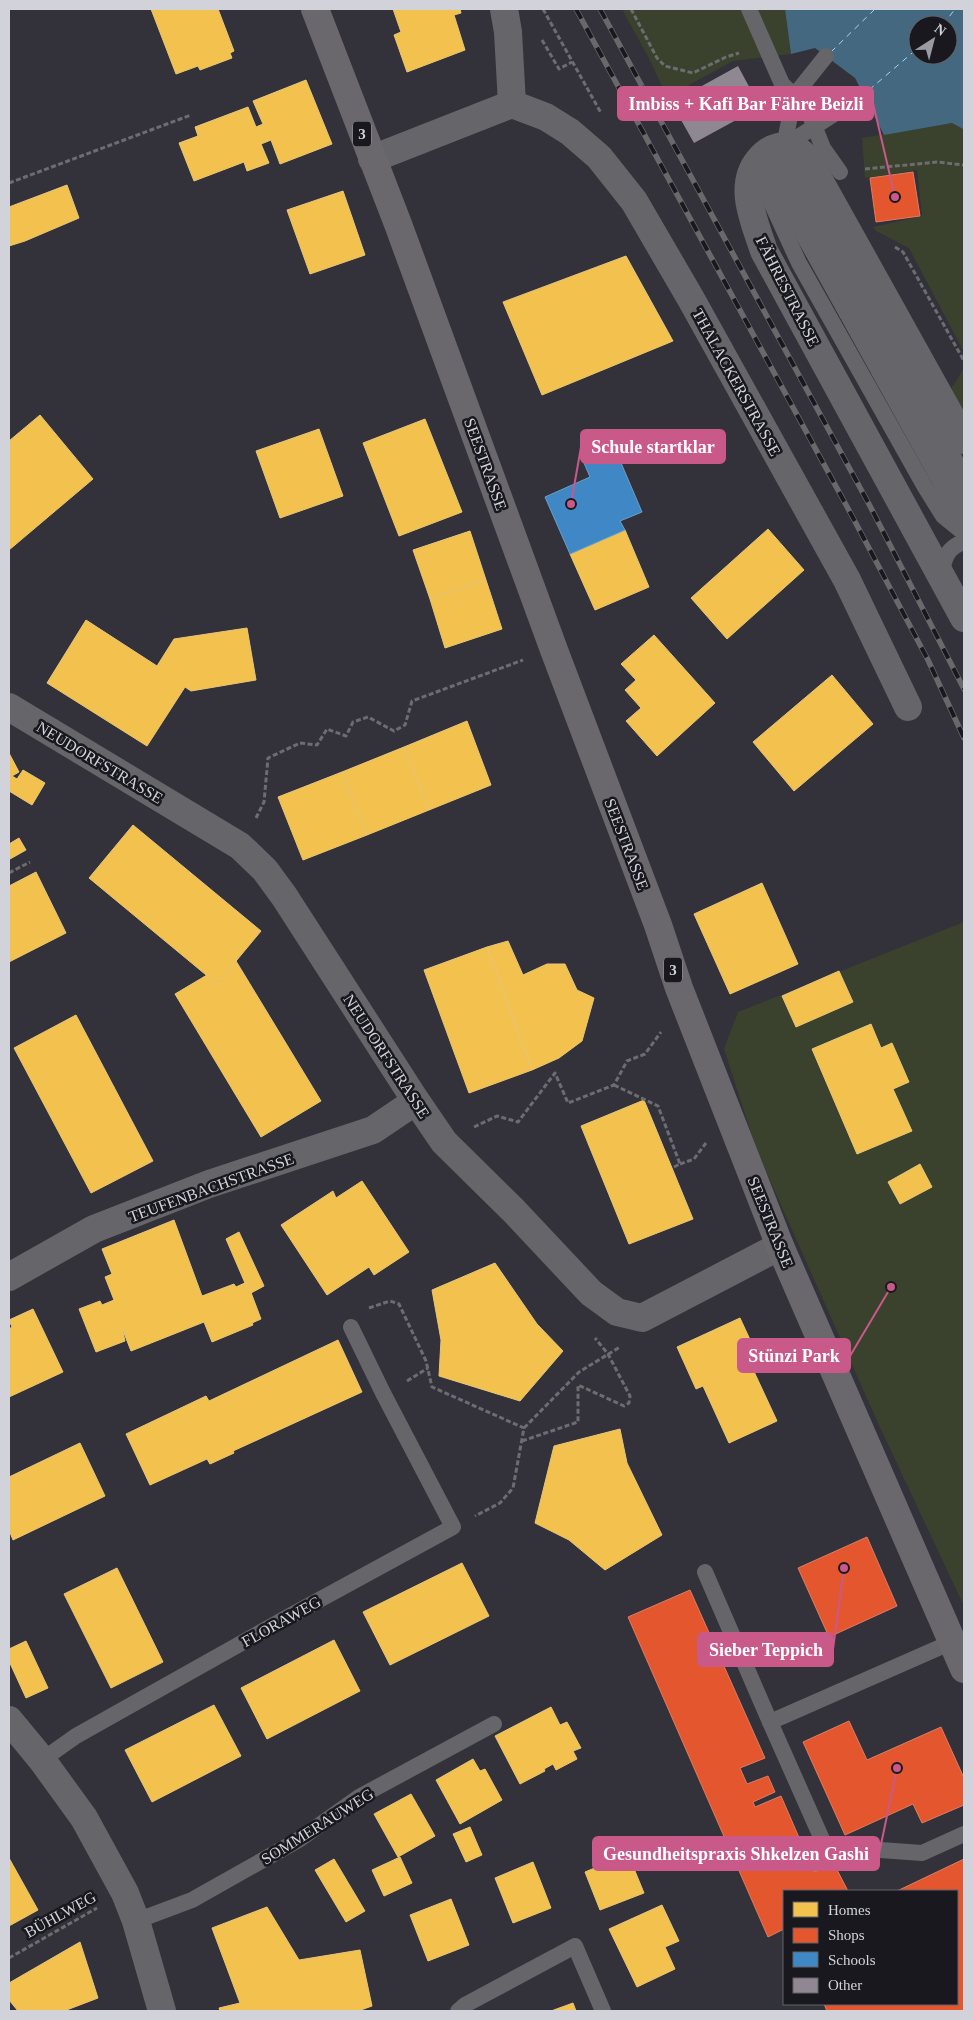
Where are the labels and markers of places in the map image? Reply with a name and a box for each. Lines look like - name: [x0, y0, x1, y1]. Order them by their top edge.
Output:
- callout: Imbiss + Kafi Bar Fähre Beizli: [618, 87, 873, 120]
- callout: Schule startklar: [581, 430, 725, 463]
- callout: Stünzi Park: [738, 1339, 850, 1372]
- callout: Sieber Teppich: [698, 1633, 833, 1666]
- callout: Gesundheitspraxis Shkelzen Gashi: [593, 1837, 879, 1870]

